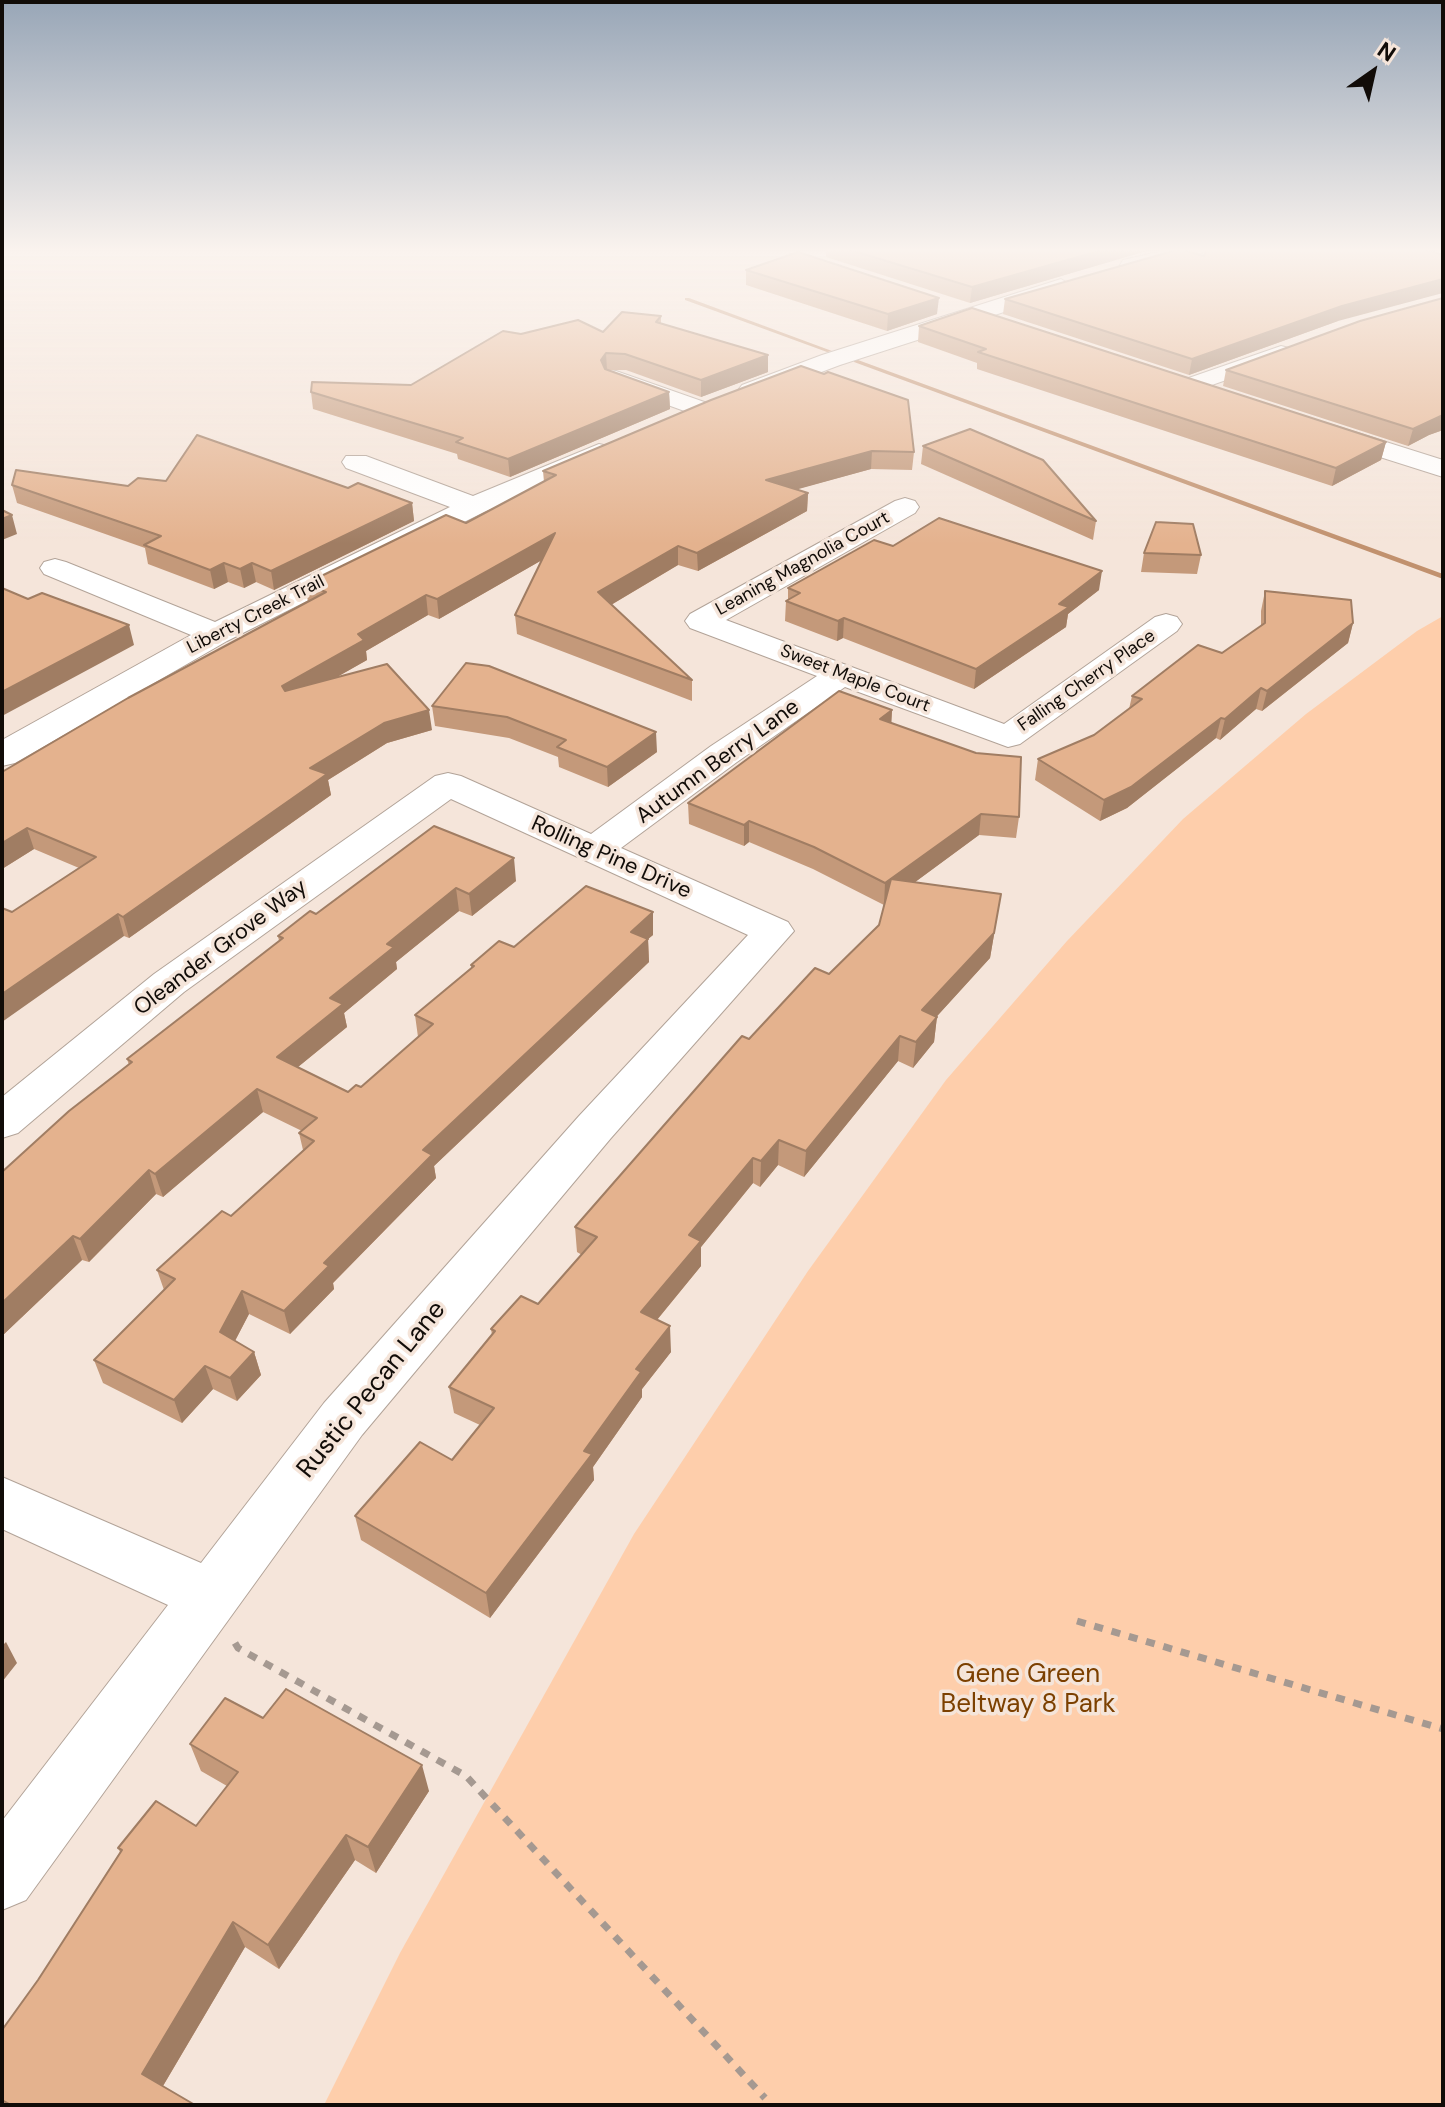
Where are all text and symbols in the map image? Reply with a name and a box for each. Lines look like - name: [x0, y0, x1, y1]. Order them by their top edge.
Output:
- north arrow: [1333, 32, 1413, 112]
- text: N: [1372, 35, 1401, 68]
- street label: Leaning Magnolia Court: [712, 507, 894, 621]
- street label: Liberty Creek Trail: [184, 571, 328, 659]
- street label: Falling Cherry Place: [1014, 625, 1160, 737]
- street label: Sweet Maple Court: [777, 640, 933, 718]
- street label: Autumn Berry Lane: [631, 694, 805, 830]
- street label: Rolling Pine Drive: [527, 811, 695, 905]
- street label: Oleander Grove Way: [129, 874, 313, 1022]
- street label: Rustic Pecan Lane: [291, 1295, 453, 1485]
- park label: Gene Green Beltway 8 Park: [940, 1659, 1116, 1720]

